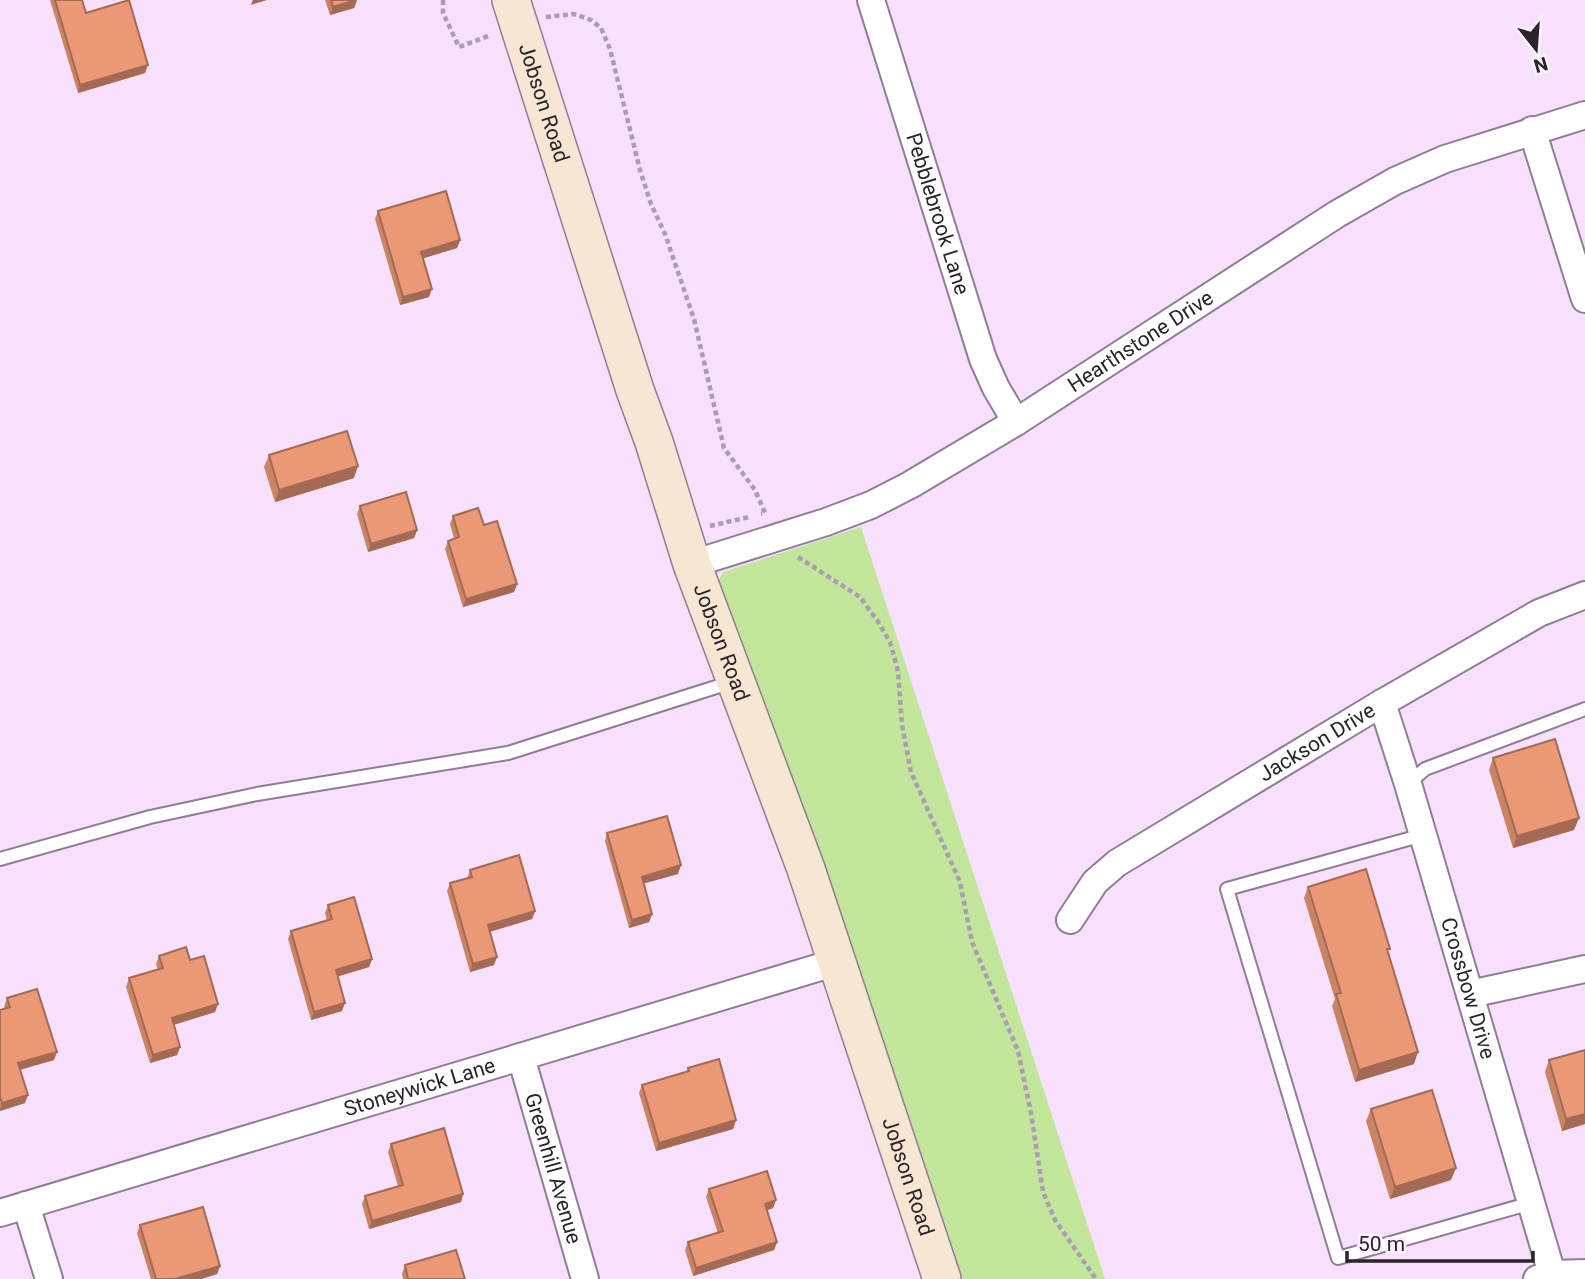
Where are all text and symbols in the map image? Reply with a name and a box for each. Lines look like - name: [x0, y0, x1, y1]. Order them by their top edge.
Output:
- north arrow: [1501, 14, 1571, 84]
- street label: Jobson Road: [514, 41, 574, 165]
- text: N: [1531, 52, 1551, 78]
- street label: Pebblebrook Lane: [901, 130, 974, 298]
- street label: Hearthstone Drive: [1063, 286, 1218, 397]
- street label: Jobson Road: [688, 580, 754, 704]
- street label: Jackson Drive: [1254, 698, 1379, 787]
- street label: Crossbow Drive: [1436, 915, 1500, 1062]
- street label: Stoneywick Lane: [341, 1053, 498, 1121]
- street label: Greenhill Avenue: [520, 1090, 586, 1247]
- street label: Jobson Road: [877, 1114, 939, 1239]
- scale bar: [1347, 1220, 1532, 1264]
- text: 50 m: [1358, 1232, 1405, 1256]

